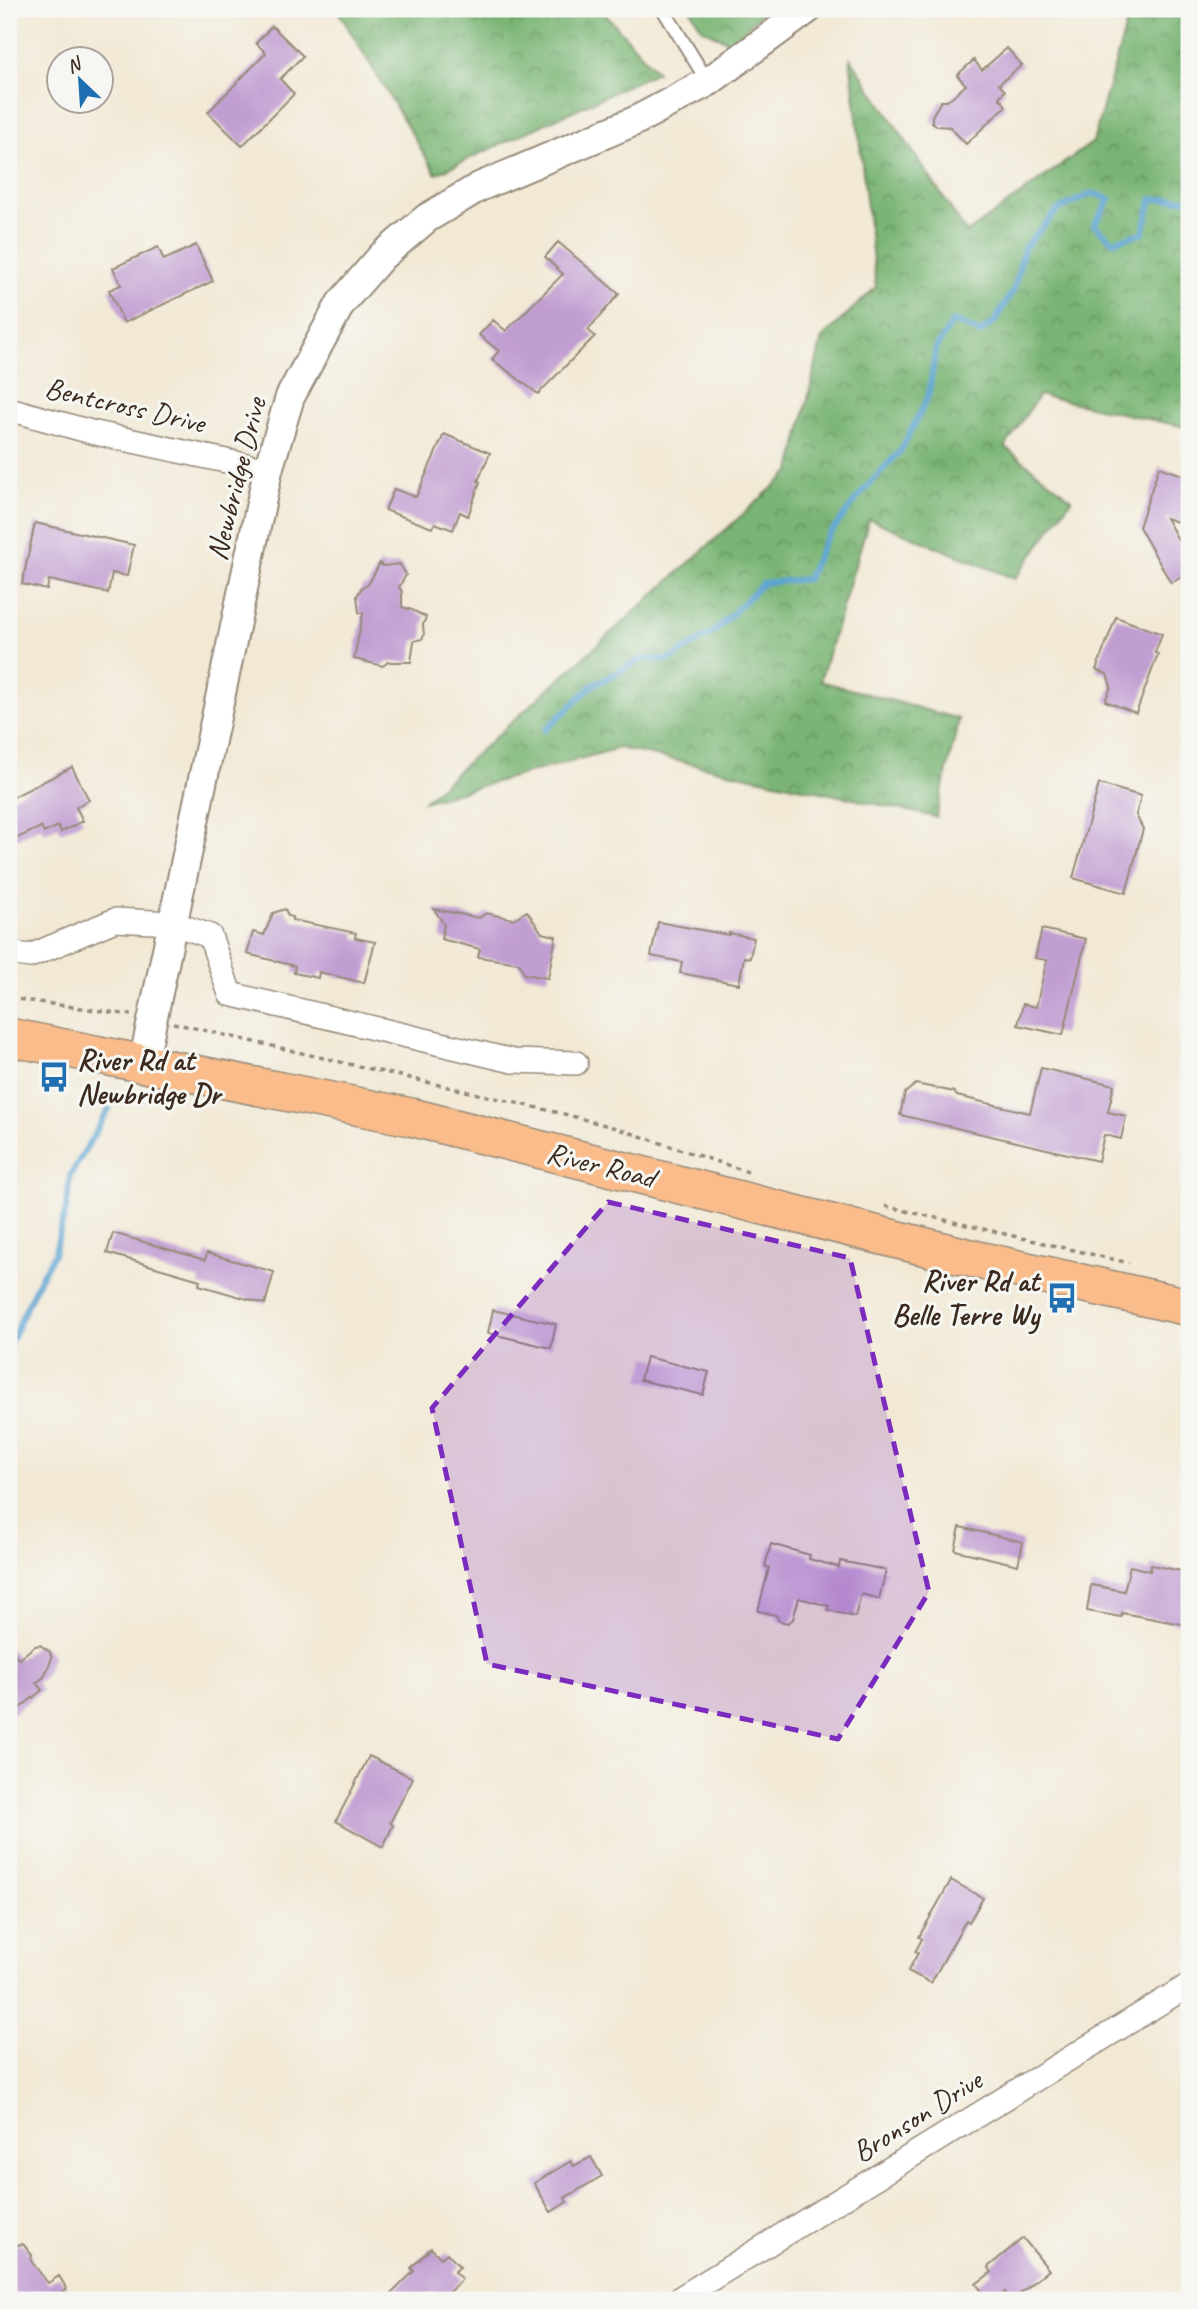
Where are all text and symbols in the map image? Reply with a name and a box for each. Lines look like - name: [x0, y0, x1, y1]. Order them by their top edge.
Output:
- north arrow: [46, 46, 116, 116]
- text: N: [63, 51, 87, 79]
- street label: Bentcross Drive: [41, 368, 211, 442]
- street label: Newbridge Drive: [197, 392, 275, 564]
- place label: River Rd at Newbridge Dr: [77, 1041, 223, 1113]
- bus stop icon: River Rd at Newbridge Dr: [37, 1060, 71, 1094]
- street label: River Road: [543, 1133, 663, 1198]
- place label: River Rd at Belle Terre Wy: [892, 1262, 1042, 1335]
- bus stop icon: River Rd at Belle Terre Wy: [1045, 1281, 1079, 1315]
- street label: Bronson Drive: [845, 2060, 991, 2171]

